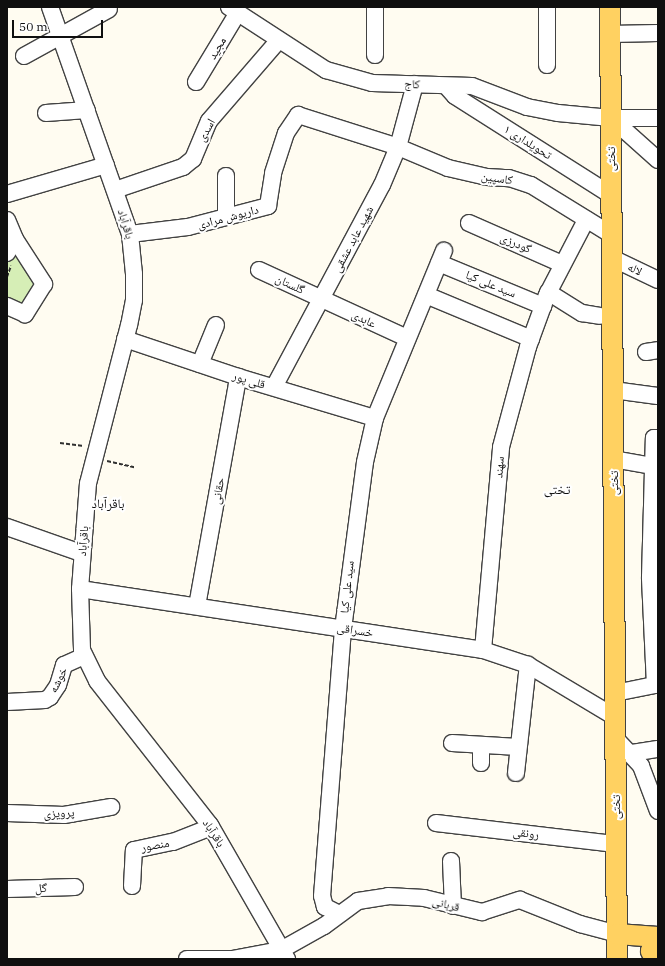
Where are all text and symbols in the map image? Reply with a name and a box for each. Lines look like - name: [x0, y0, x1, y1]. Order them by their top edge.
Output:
- scale bar: [14, 12, 105, 38]
- text: 50 m: [19, 19, 48, 34]
- street label: مجید: [205, 34, 229, 62]
- street label: کاج: [404, 77, 420, 91]
- street label: اسدی: [194, 116, 218, 144]
- street label: تحویلداری ۱: [501, 122, 555, 162]
- street label: تختی: [604, 147, 618, 171]
- street label: کاسپین: [480, 169, 514, 187]
- street label: داریوش مرادی: [196, 202, 260, 232]
- street label: شهید عابد عشقی: [329, 203, 377, 275]
- street label: باقرآباد: [115, 207, 137, 241]
- street label: گودرزی: [498, 230, 534, 256]
- street label: لاله: [625, 259, 645, 279]
- street label: سید علی کیا: [464, 267, 518, 301]
- street label: گلستان: [273, 271, 307, 297]
- street label: عابدی: [349, 307, 379, 331]
- street label: قلی پور: [231, 368, 267, 392]
- street label: سهند: [491, 456, 507, 478]
- street label: تختی: [607, 471, 621, 495]
- street label: حقانی: [209, 477, 227, 505]
- district label: تختی: [544, 482, 570, 498]
- district label: باقرآباد: [92, 496, 124, 512]
- street label: باقرآباد: [75, 525, 91, 557]
- street label: سید علی کیا: [337, 560, 357, 614]
- street label: خسراقی: [336, 620, 374, 640]
- street label: خوشه: [46, 665, 70, 695]
- street label: تختی: [609, 795, 623, 819]
- street label: پرویزی: [43, 805, 75, 821]
- street label: باقرآباد: [200, 816, 228, 850]
- street label: رونقی: [512, 824, 540, 842]
- street label: منصور: [140, 835, 170, 855]
- street label: گل: [35, 881, 47, 895]
- street label: قربانی: [431, 893, 461, 915]

